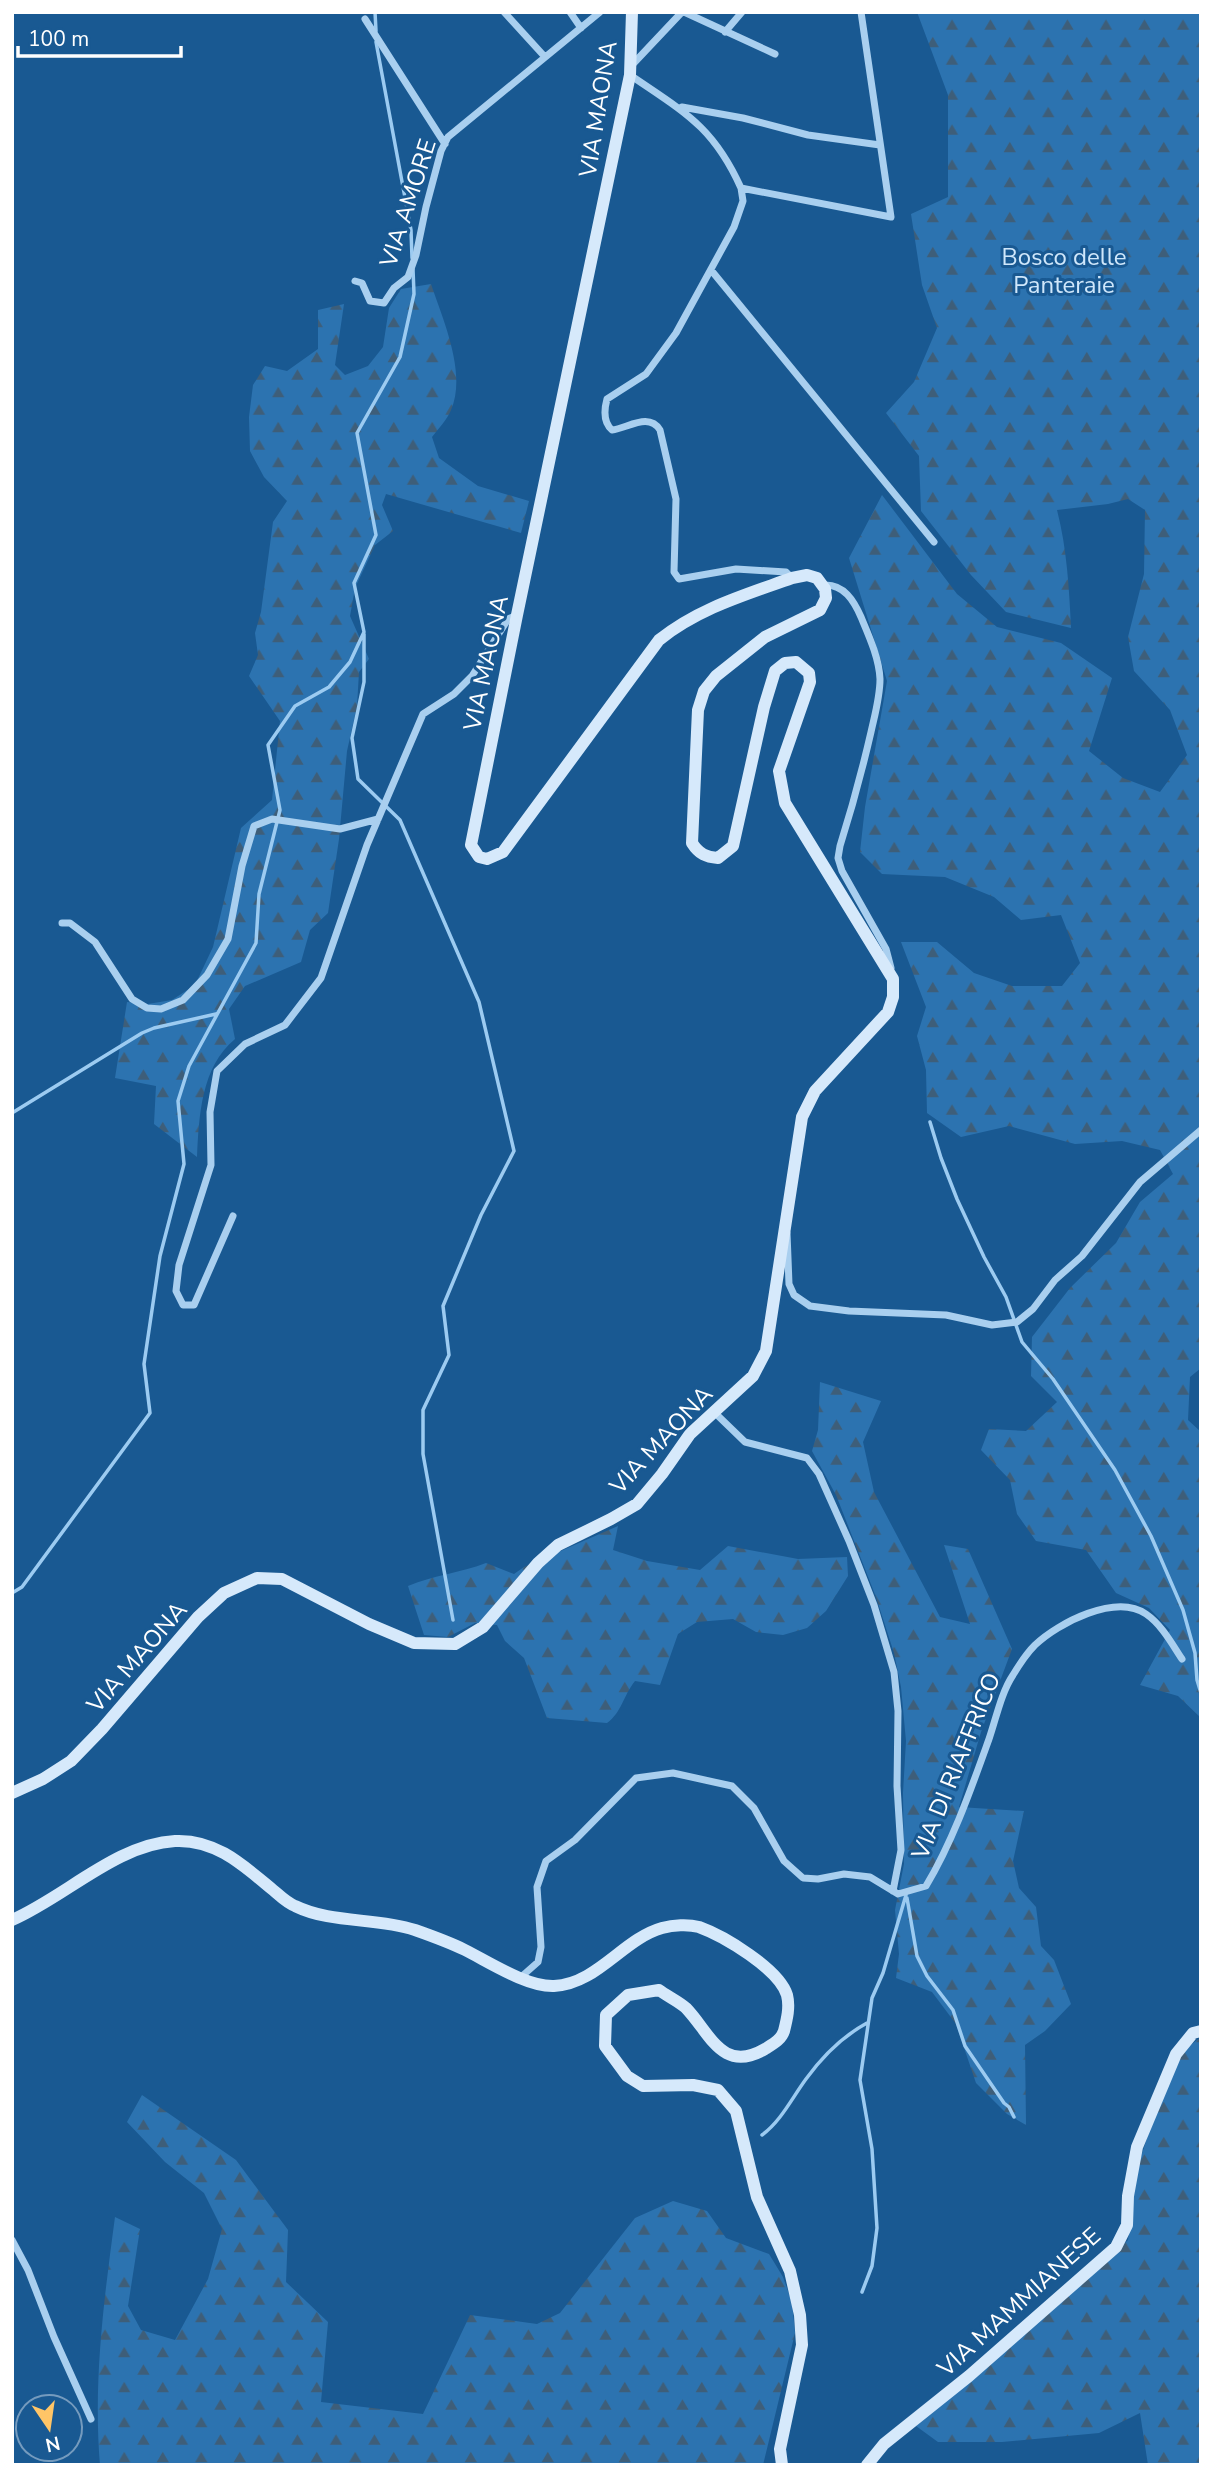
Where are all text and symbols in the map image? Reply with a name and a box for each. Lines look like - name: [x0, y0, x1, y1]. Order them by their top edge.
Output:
- scale bar: [18, 14, 180, 58]
- text: 100 m: [28, 25, 89, 53]
- street label: VIA MAONA: [571, 38, 625, 181]
- street label: VIA AMORE: [372, 135, 444, 272]
- park label: Bosco delle Panteraie: [1001, 241, 1127, 301]
- street label: VIA MAONA: [456, 592, 516, 735]
- street label: VIA MAONA: [602, 1378, 720, 1502]
- street label: VIA MAONA: [79, 1594, 195, 1720]
- street label: VIA DI RIAFFRICO: [904, 1668, 1008, 1865]
- street label: VIA MAMMIANESE: [930, 2220, 1107, 2385]
- north arrow: [14, 2393, 84, 2463]
- text: N: [43, 2429, 62, 2458]

